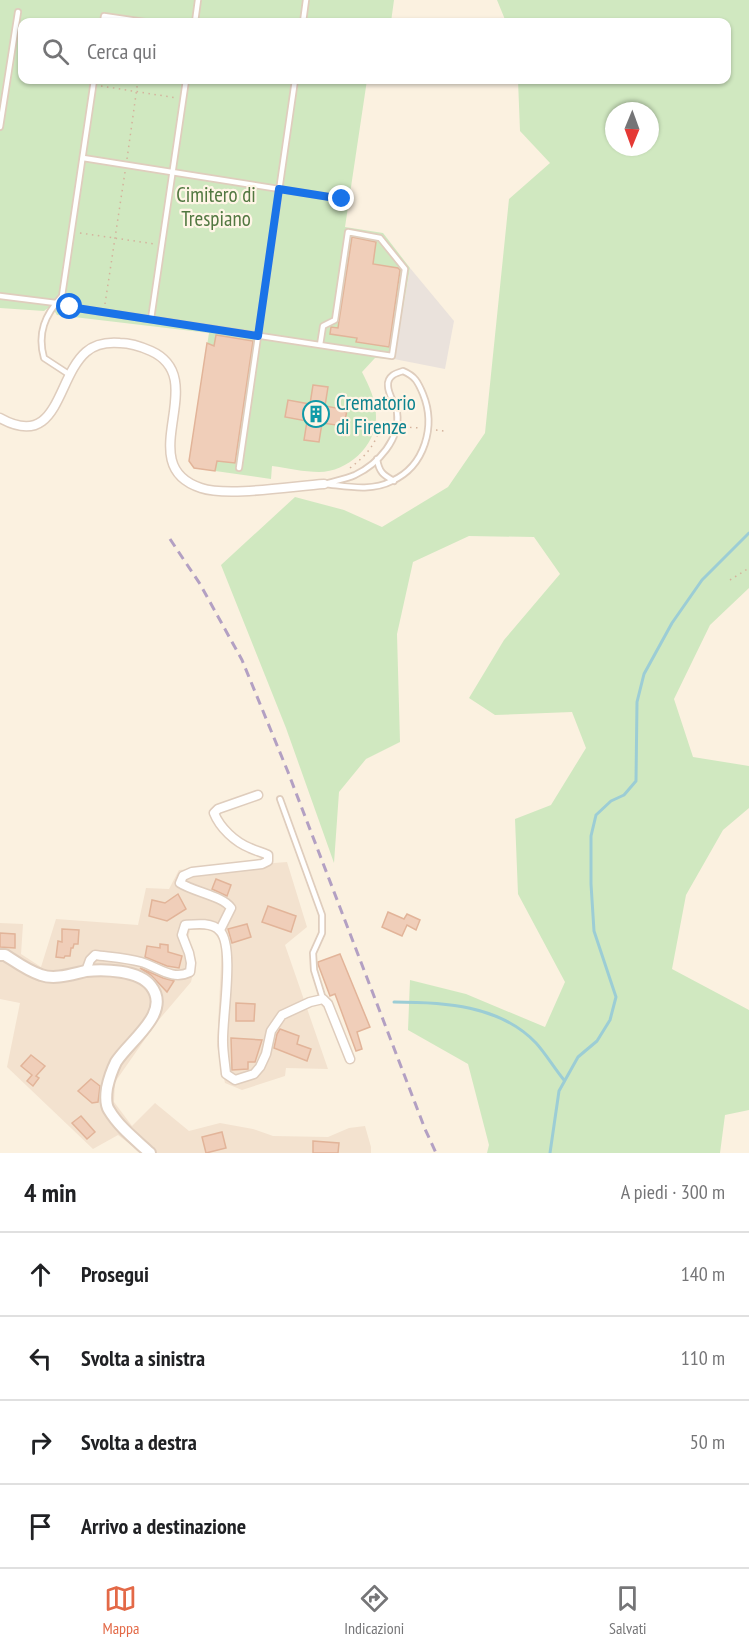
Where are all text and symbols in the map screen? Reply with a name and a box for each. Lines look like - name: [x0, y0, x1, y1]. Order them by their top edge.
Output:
- search box: [18, 18, 731, 84]
- icon: search: [39, 35, 72, 68]
- text: Cerca qui: [87, 37, 157, 65]
- north arrow: [605, 102, 659, 156]
- park label: Cimitero di Trespiano: [176, 181, 256, 232]
- route end: [328, 185, 354, 211]
- route start: [56, 293, 82, 319]
- place label: Crematorio di Firenze: [336, 389, 416, 440]
- building icon: Crematorio di Firenze: [301, 399, 331, 429]
- text: 4 min: [24, 1176, 77, 1209]
- text: A piedi · 300 m: [621, 1179, 725, 1205]
- icon: ahead: [24, 1258, 57, 1291]
- text: Prosegui: [81, 1260, 149, 1288]
- text: 140 m: [681, 1261, 725, 1287]
- icon: left: [24, 1342, 57, 1375]
- text: Svolta a sinistra: [81, 1344, 205, 1372]
- text: 110 m: [681, 1345, 725, 1371]
- icon: right: [24, 1426, 57, 1459]
- text: Svolta a destra: [81, 1428, 197, 1456]
- text: 50 m: [690, 1429, 725, 1455]
- icon: arrive: [24, 1510, 57, 1543]
- text: Arrivo a destinazione: [81, 1512, 246, 1540]
- tab: Mappa: [102, 1582, 139, 1638]
- tab: Indicazioni: [344, 1582, 404, 1638]
- tab: Salvati: [609, 1582, 647, 1638]

